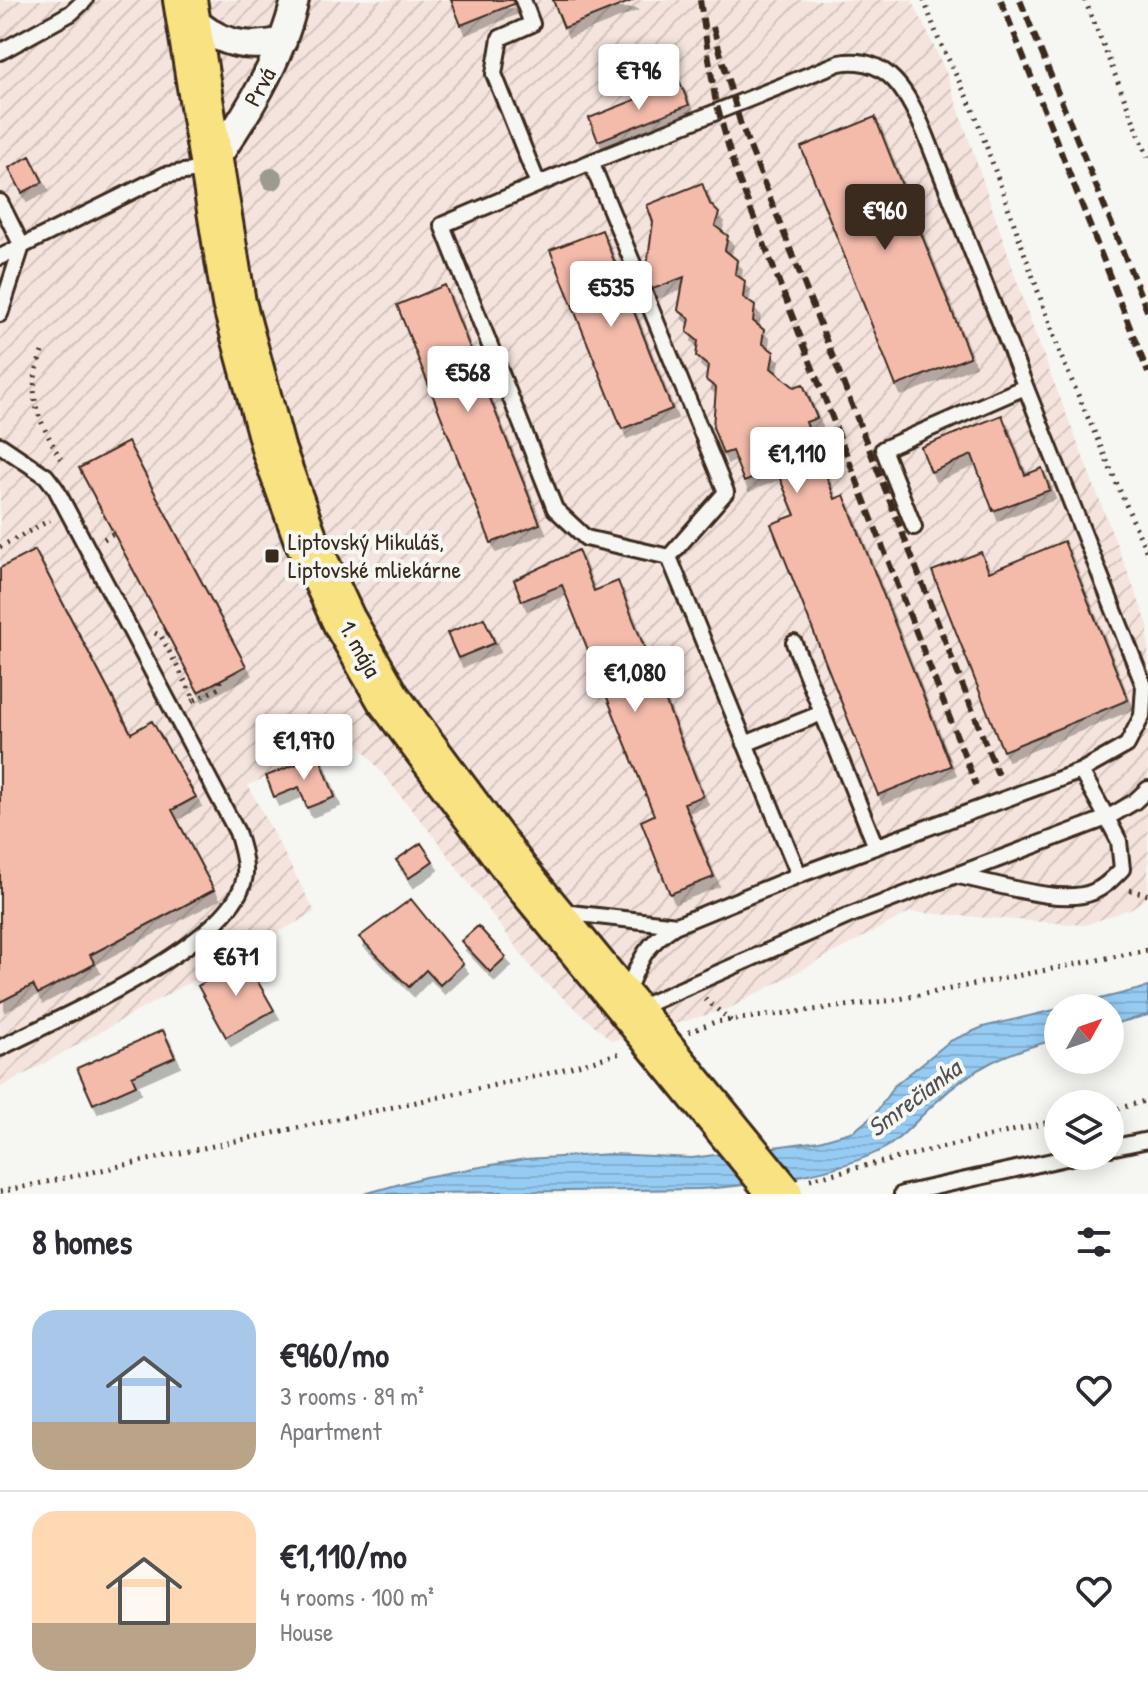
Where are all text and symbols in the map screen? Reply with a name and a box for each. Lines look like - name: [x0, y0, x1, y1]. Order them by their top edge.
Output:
- pin: €796: [592, 44, 686, 112]
- text: €796: [616, 52, 662, 87]
- street label: Prvá: [236, 61, 283, 112]
- pin: €960: [838, 184, 932, 252]
- text: €960: [863, 192, 907, 227]
- pin: €535: [564, 261, 658, 329]
- text: €535: [588, 269, 634, 304]
- pin: €568: [421, 346, 515, 414]
- text: €568: [445, 354, 491, 389]
- pin: €1,110: [732, 427, 862, 495]
- text: €1,110: [768, 435, 826, 470]
- place label: Liptovský Mikuláš, Liptovské mliekárne: [288, 525, 461, 585]
- marker: Liptovský Mikuláš, Liptovské mliekárne: [263, 547, 281, 565]
- street label: 1. mája: [332, 614, 389, 683]
- pin: €1,080: [570, 646, 700, 714]
- text: €1,080: [604, 654, 666, 689]
- pin: €1,970: [239, 714, 369, 782]
- text: €1,970: [273, 722, 335, 757]
- pin: €671: [189, 930, 283, 998]
- text: €671: [213, 938, 259, 973]
- north arrow: [1044, 994, 1124, 1074]
- map controls: [1044, 994, 1124, 1170]
- water label: Smrečianka: [860, 1049, 970, 1144]
- button: layers: [1044, 1090, 1124, 1170]
- text: 8 homes: [32, 1219, 132, 1265]
- icon: filters: [1072, 1220, 1116, 1264]
- text: €960/mo: [280, 1332, 389, 1378]
- icon: home: [96, 1342, 192, 1438]
- icon: heart: [1072, 1368, 1116, 1412]
- text: 3 rooms · 89 m²: [280, 1378, 424, 1413]
- text: Apartment: [280, 1413, 382, 1448]
- text: €1,110/mo: [280, 1533, 407, 1579]
- icon: home: [96, 1543, 192, 1639]
- icon: heart: [1072, 1569, 1116, 1613]
- text: 4 rooms · 100 m²: [280, 1579, 434, 1614]
- text: House: [280, 1614, 333, 1649]

